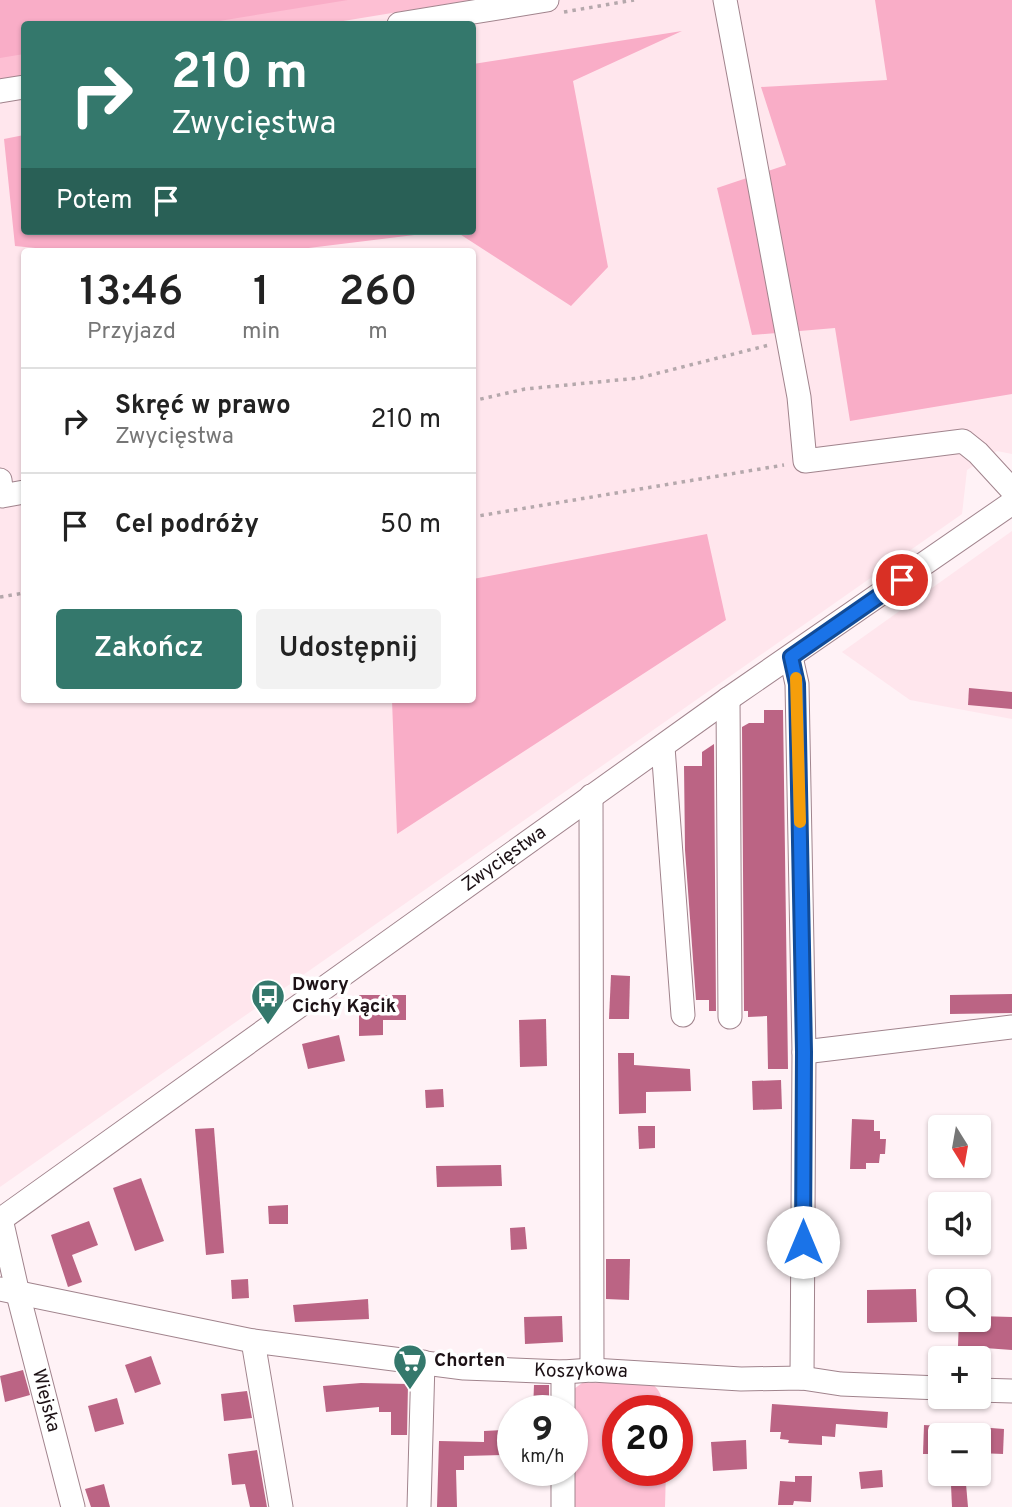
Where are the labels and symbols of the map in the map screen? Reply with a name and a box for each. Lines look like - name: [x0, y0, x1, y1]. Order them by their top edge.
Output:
- pin: [872, 550, 932, 610]
- street label: Zwycięstwa: [457, 821, 551, 898]
- place label: Dwory Cichy Kącik: [292, 973, 397, 1019]
- bus stop icon: Dwory Cichy Kącik: [249, 977, 287, 1026]
- north arrow: [928, 1115, 990, 1178]
- position arrow: [766, 1205, 840, 1279]
- supermarket icon: Chorten: [391, 1342, 429, 1391]
- place label: Chorten: [434, 1349, 505, 1373]
- street label: Koszykowa: [533, 1358, 629, 1384]
- street label: Wiejska: [26, 1366, 65, 1435]
- speed limit sign: 20: [602, 1395, 693, 1486]

